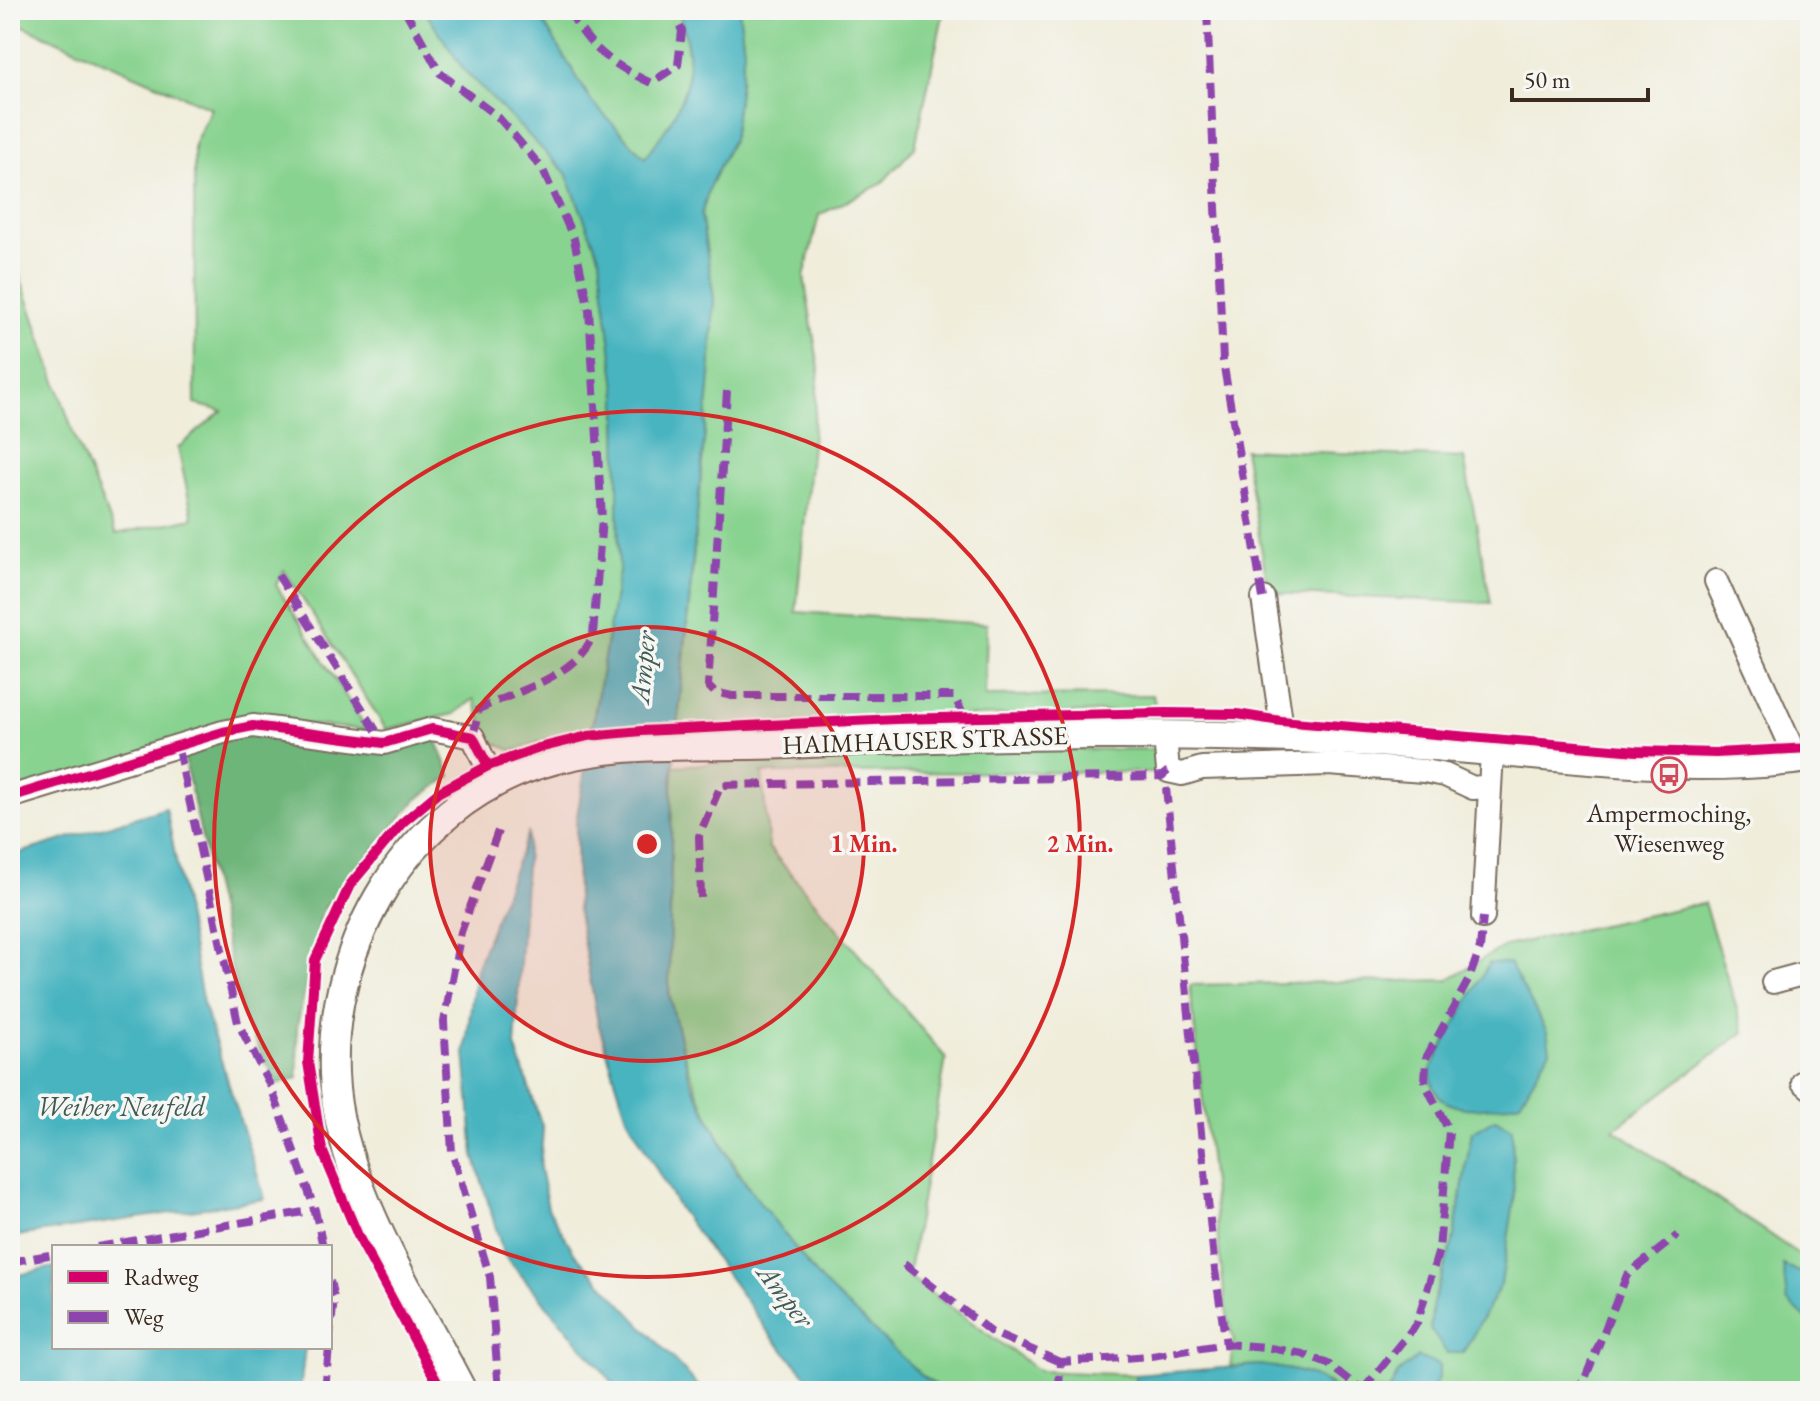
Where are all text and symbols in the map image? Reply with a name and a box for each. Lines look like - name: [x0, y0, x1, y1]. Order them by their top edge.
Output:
- scale bar: [1512, 52, 1648, 102]
- text: 50 m: [1524, 64, 1571, 95]
- water label: Amper: [621, 628, 663, 707]
- street label: HAIMHAUSER STRASSE: [782, 718, 1069, 762]
- bus stop icon: Ampermoching, Wiesenweg: [1650, 756, 1688, 794]
- place label: Ampermoching, Wiesenweg: [1586, 796, 1752, 860]
- text: 1 Min.: [831, 828, 897, 859]
- text: 2 Min.: [1047, 828, 1113, 859]
- centre of rings: [633, 830, 661, 858]
- water label: Weiher Neufeld: [37, 1088, 206, 1124]
- legend: [52, 1245, 332, 1349]
- water label: Amper: [748, 1254, 823, 1336]
- text: Radweg: [124, 1261, 199, 1292]
- text: Weg: [124, 1301, 164, 1332]

